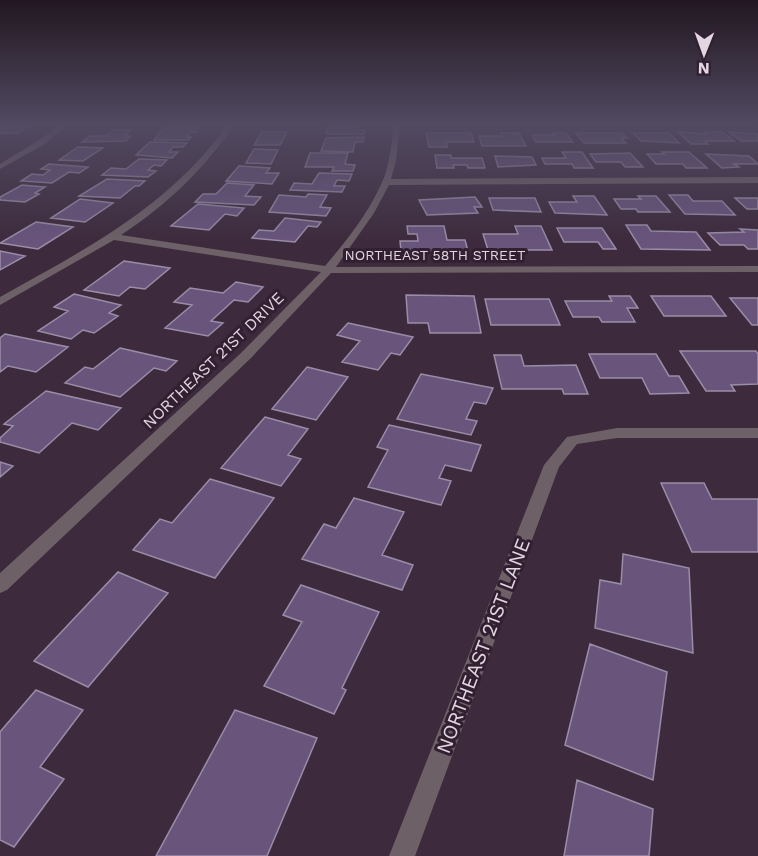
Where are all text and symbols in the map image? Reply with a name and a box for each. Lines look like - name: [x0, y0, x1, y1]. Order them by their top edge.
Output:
- north arrow: [674, 24, 734, 84]
- text: N: [698, 59, 710, 78]
- street label: NORTHEAST 58TH STREET: [345, 247, 526, 263]
- street label: NORTHEAST 21ST DRIVE: [139, 288, 288, 433]
- street label: NORTHEAST 21ST LANE: [431, 535, 535, 757]

